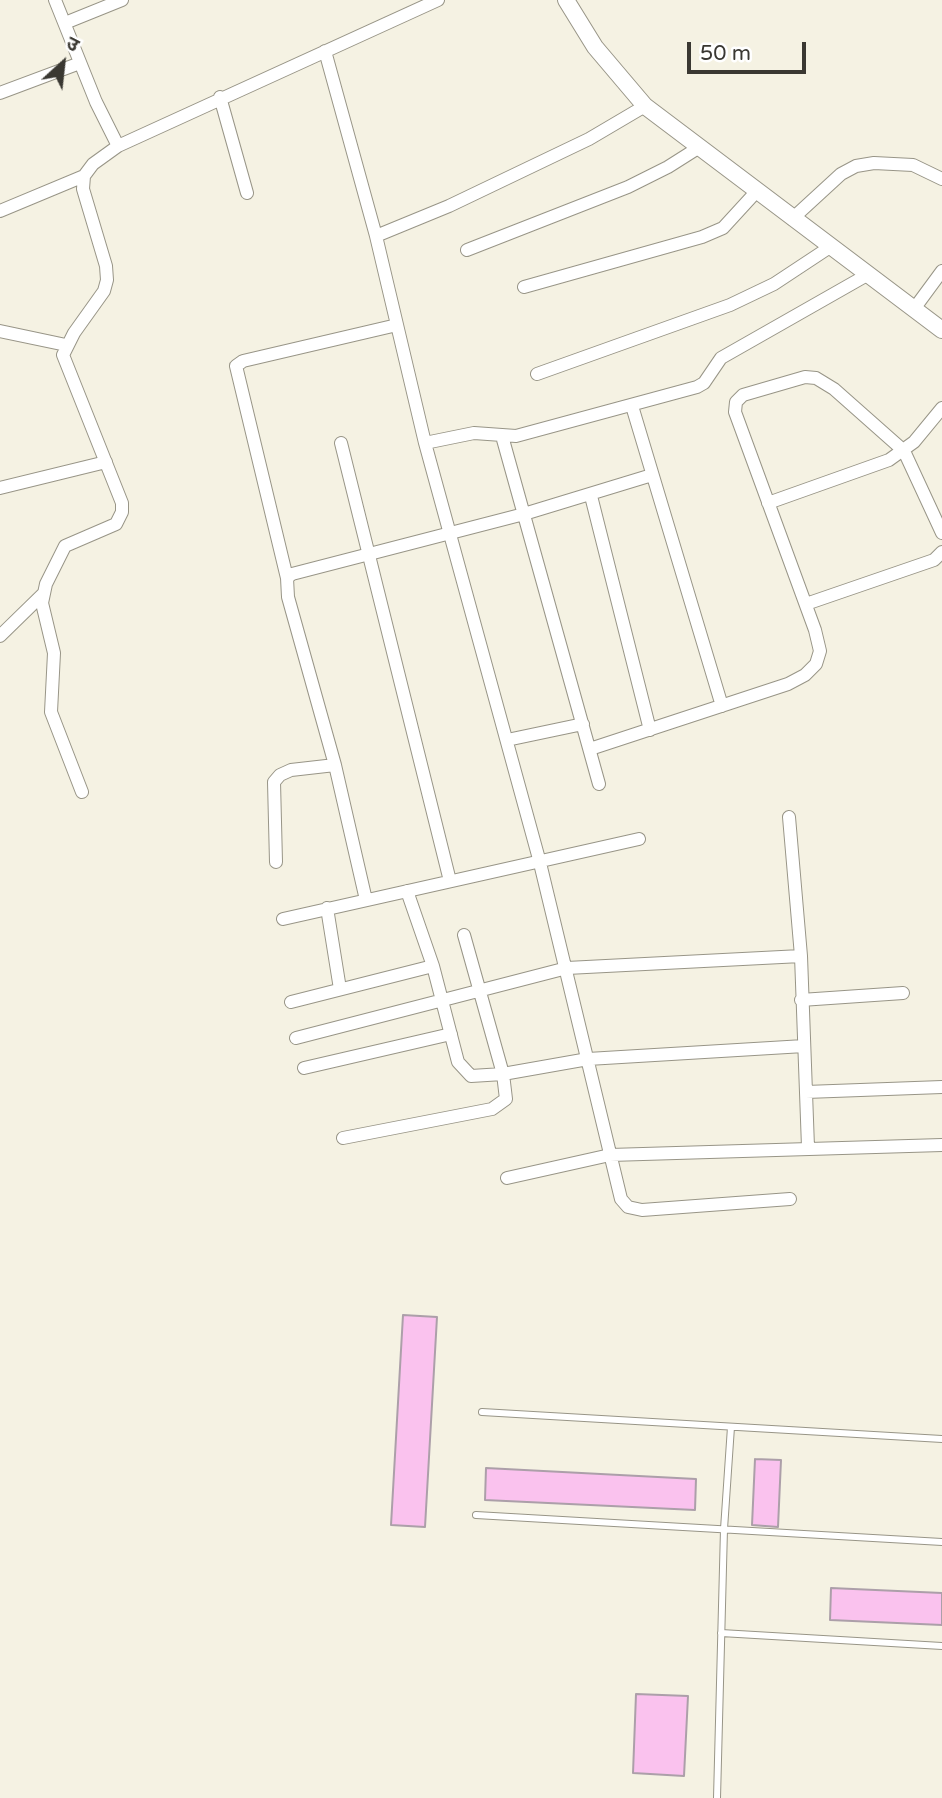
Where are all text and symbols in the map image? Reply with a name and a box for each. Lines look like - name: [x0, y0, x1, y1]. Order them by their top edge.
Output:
- north arrow: [28, 28, 98, 98]
- scale bar: [690, 28, 809, 72]
- text: उ: [63, 32, 82, 57]
- text: 50 m: [700, 41, 751, 66]

